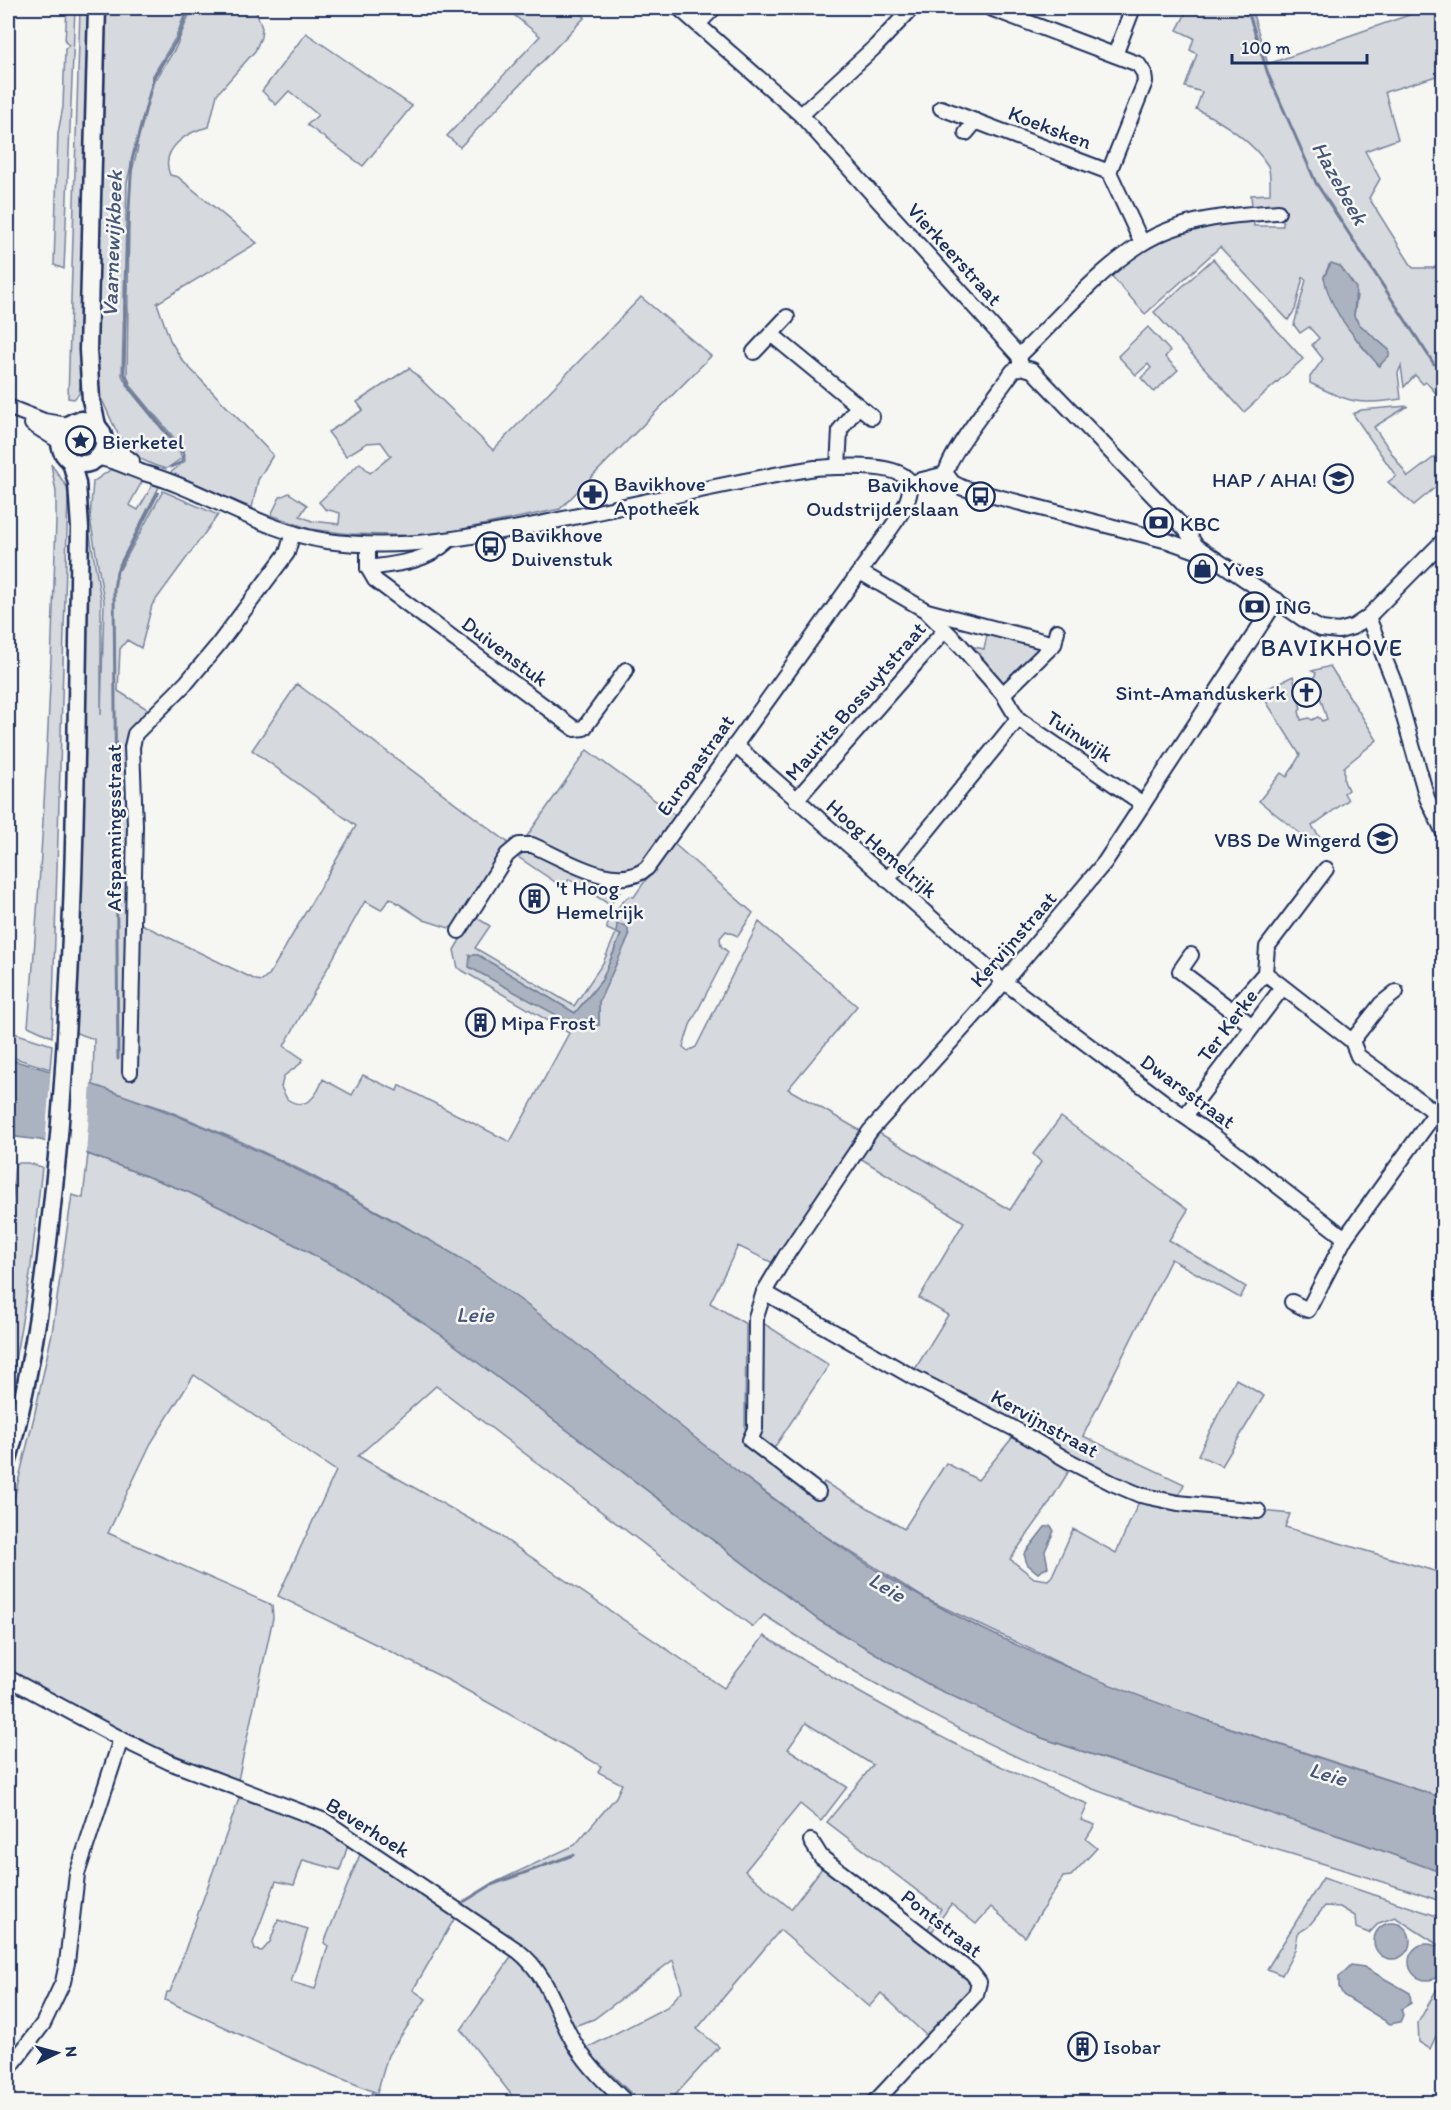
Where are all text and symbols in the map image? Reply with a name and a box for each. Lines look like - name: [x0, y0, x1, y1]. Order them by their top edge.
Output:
- scale bar: [1232, 27, 1367, 65]
- text: 100 m: [1241, 37, 1291, 59]
- street label: Koeksken: [1005, 100, 1095, 154]
- water label: Hazebeek: [1306, 137, 1375, 231]
- water label: Vaarnewijkbeek: [96, 169, 128, 318]
- street label: Vierkeerstraat: [902, 197, 1008, 311]
- place icon: Bierketel: [65, 425, 97, 457]
- place label: Bierketel: [102, 429, 184, 454]
- school or university icon: HAP / AHA!: [1322, 463, 1354, 495]
- place label: HAP / AHA!: [1212, 467, 1317, 492]
- place label: Bavikhove Apotheek: [614, 471, 706, 520]
- place label: Bavikhove Oudstrijderslaan: [806, 472, 959, 521]
- pharmacy icon: Bavikhove Apotheek: [577, 479, 609, 511]
- bus stop icon: Bavikhove Oudstrijderslaan: [964, 480, 996, 512]
- bank icon: KBC: [1143, 507, 1175, 539]
- place label: KBC: [1180, 511, 1220, 536]
- place label: Bavikhove Duivenstuk: [511, 522, 613, 571]
- bus stop icon: Bavikhove Duivenstuk: [474, 530, 506, 562]
- shop icon: Yves: [1186, 552, 1218, 584]
- place label: Yves: [1223, 556, 1264, 581]
- bank icon: ING: [1238, 590, 1270, 622]
- place label: ING: [1275, 594, 1312, 619]
- street label: Duivenstuk: [457, 610, 553, 692]
- street label: Maurits Bossuytstraat: [779, 616, 931, 785]
- district label: BAVIKHOVE: [1260, 633, 1404, 662]
- church icon: Sint-Amanduskerk: [1291, 676, 1323, 708]
- place label: Sint-Amanduskerk: [1116, 680, 1286, 705]
- street label: Tuinwijk: [1042, 705, 1118, 767]
- street label: Europastraat: [651, 710, 739, 820]
- street label: Afspanningsstraat: [101, 744, 126, 912]
- street label: Hoog Hemelrijk: [821, 793, 943, 903]
- school or university icon: VBS De Wingerd: [1366, 823, 1398, 855]
- place label: VBS De Wingerd: [1214, 827, 1361, 852]
- place label: 't Hoog Hemelrijk: [556, 875, 644, 924]
- building icon: 't Hoog Hemelrijk: [519, 883, 551, 915]
- street label: Kervijnstraat: [965, 886, 1062, 992]
- street label: Ter Kerke: [1191, 984, 1263, 1066]
- building icon: Mipa Frost: [464, 1006, 496, 1038]
- place label: Mipa Frost: [501, 1010, 596, 1035]
- street label: Dwarsstraat: [1136, 1048, 1240, 1134]
- water label: Leie: [456, 1301, 495, 1328]
- street label: Kervijnstraat: [987, 1383, 1103, 1463]
- water label: Leie: [864, 1566, 911, 1609]
- water label: Leie: [1306, 1756, 1351, 1793]
- street label: Beverhoek: [322, 1792, 415, 1863]
- street label: Pontstraat: [896, 1884, 988, 1963]
- north arrow: [27, 2023, 87, 2083]
- building icon: Isobar: [1066, 2030, 1098, 2062]
- place label: Isobar: [1103, 2034, 1161, 2059]
- text: N: [62, 2046, 81, 2058]

